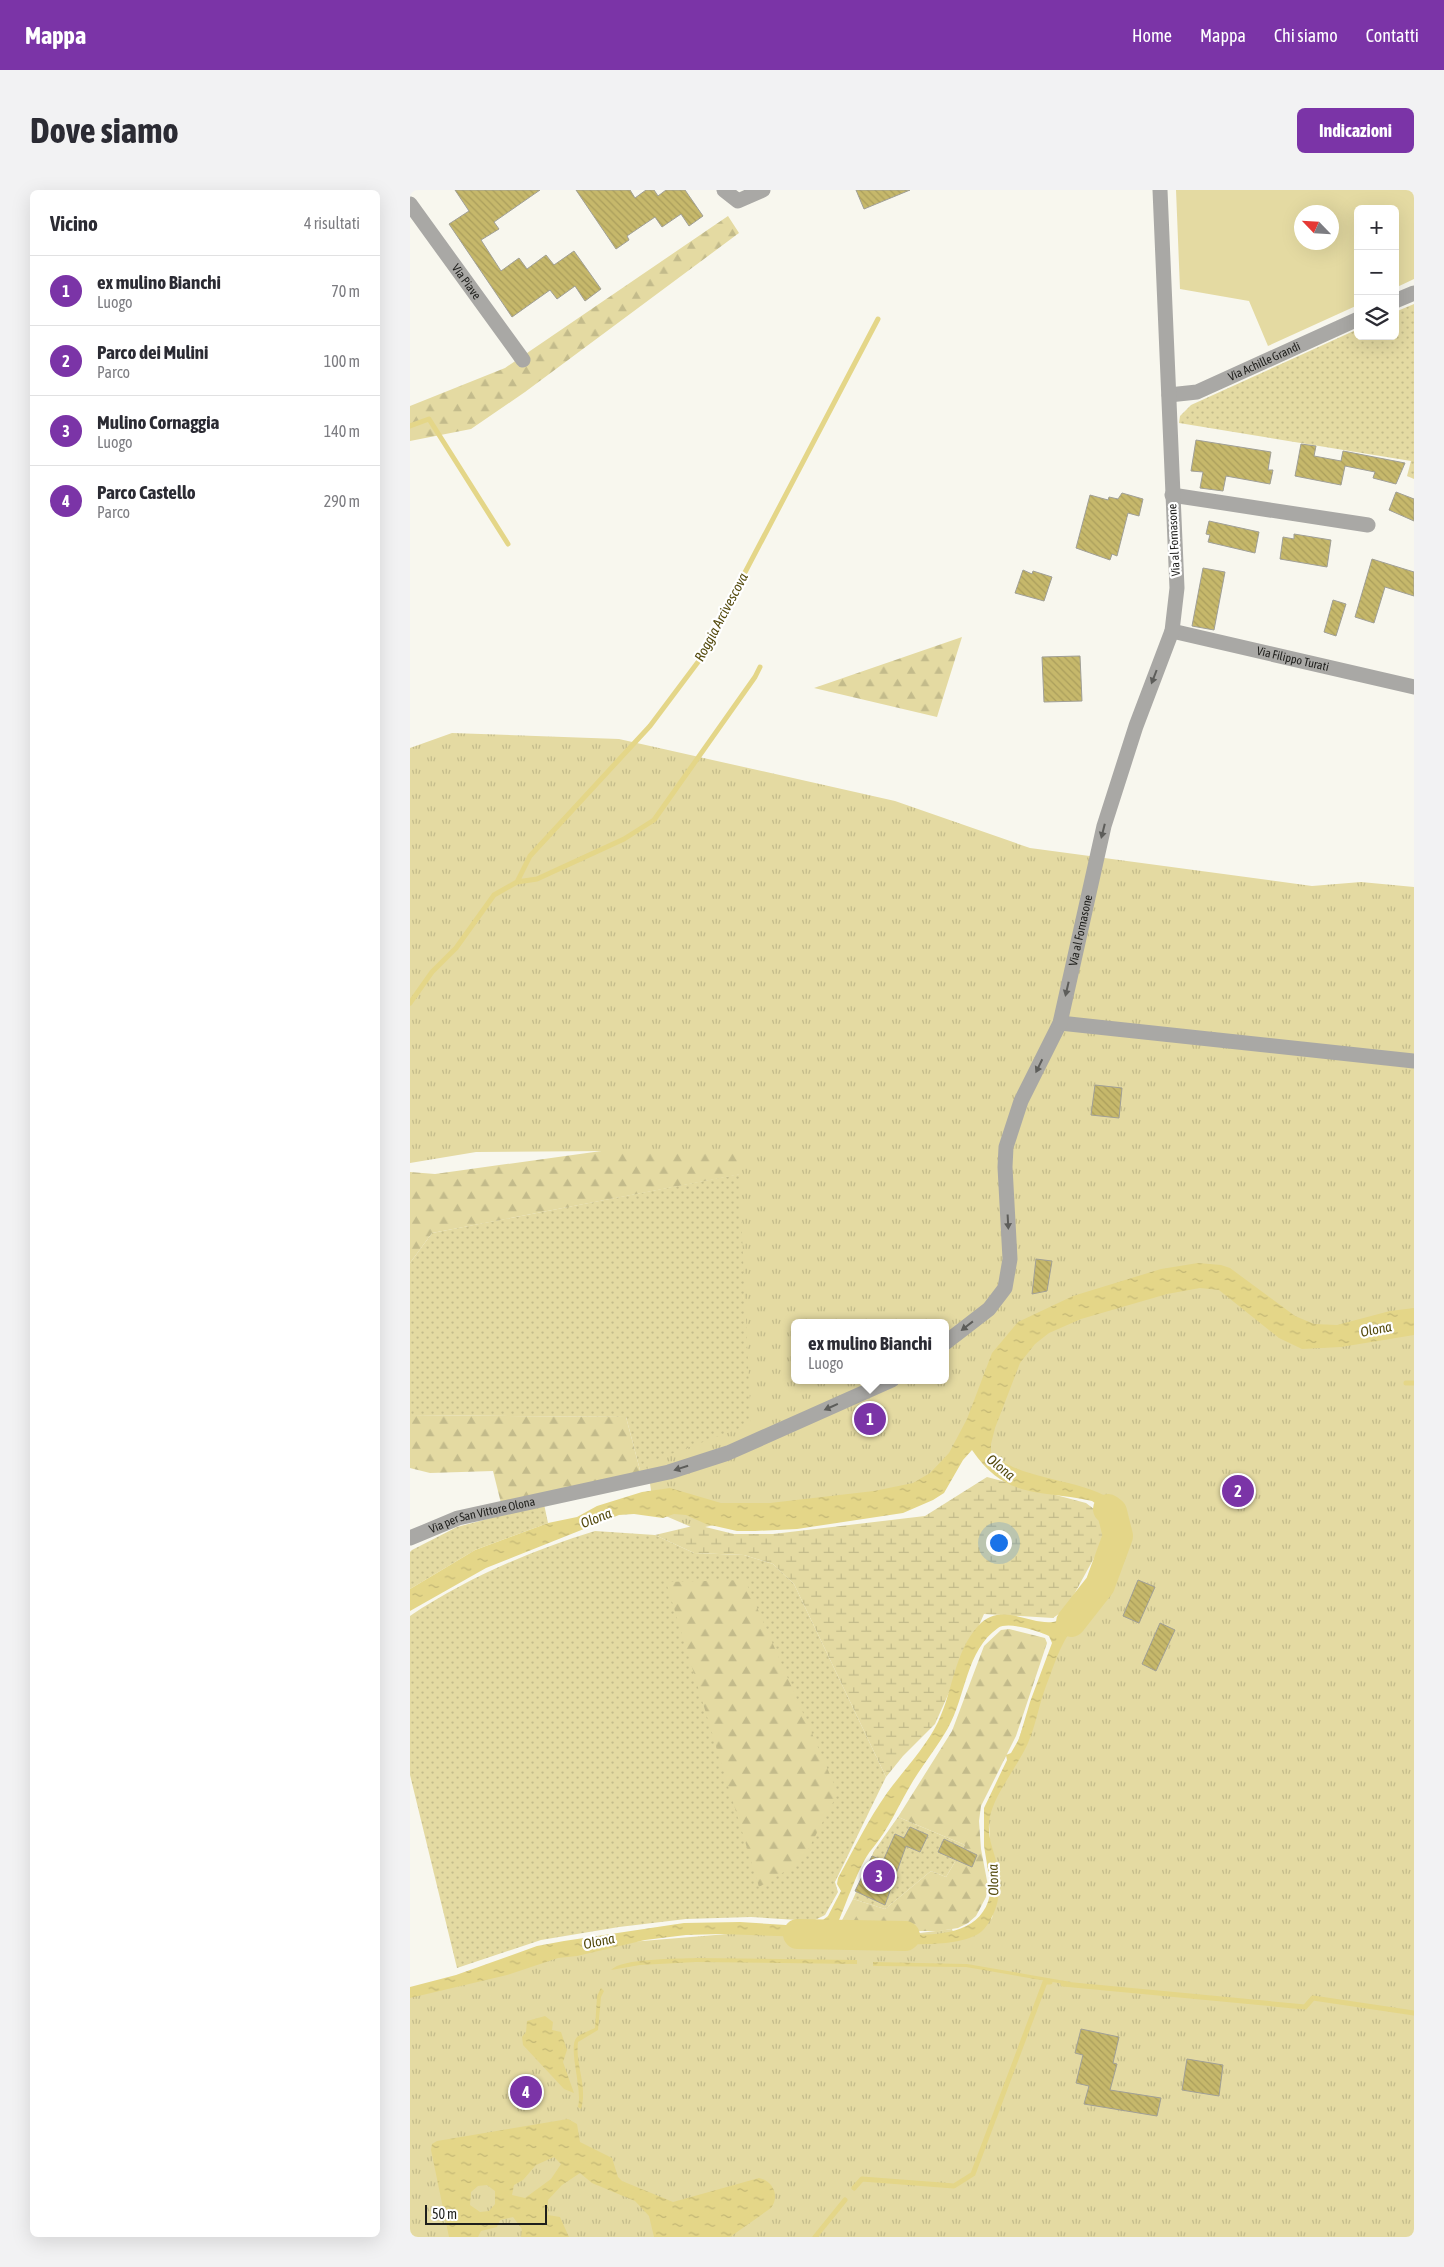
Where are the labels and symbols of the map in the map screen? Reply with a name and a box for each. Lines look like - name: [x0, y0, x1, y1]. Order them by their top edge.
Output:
- north arrow: [1294, 205, 1339, 250]
- street label: Via Piave: [449, 261, 484, 302]
- street label: Via Achille Grandi: [1226, 339, 1303, 384]
- street label: Via al Fornasone: [1165, 503, 1183, 577]
- water label: Roggia Arcivescova: [691, 570, 751, 664]
- street label: Via Filippo Turati: [1255, 644, 1330, 674]
- one-way arrow: [1150, 670, 1158, 684]
- one-way arrow: [1099, 823, 1107, 838]
- street label: Via al Fornasone: [1066, 893, 1095, 967]
- one-way arrow: [1063, 982, 1071, 998]
- one-way arrow: [1034, 1059, 1043, 1074]
- one-way arrow: [1005, 1215, 1013, 1231]
- water label: Olona: [1359, 1318, 1393, 1340]
- one-way arrow: [961, 1321, 974, 1332]
- pin: 1: [854, 1400, 886, 1438]
- one-way arrow: [824, 1404, 838, 1412]
- water label: Olona: [984, 1451, 1019, 1483]
- one-way arrow: [673, 1465, 688, 1473]
- pin: 2: [1222, 1472, 1254, 1510]
- street label: Via per San Vittore Olona: [427, 1494, 536, 1536]
- water label: Olona: [578, 1505, 614, 1531]
- your location: [986, 1530, 1012, 1556]
- pin: 3: [863, 1857, 895, 1895]
- water label: Olona: [984, 1863, 1002, 1896]
- water label: Olona: [582, 1930, 617, 1952]
- pin: 4: [510, 2073, 542, 2111]
- scale bar: [425, 2202, 548, 2225]

